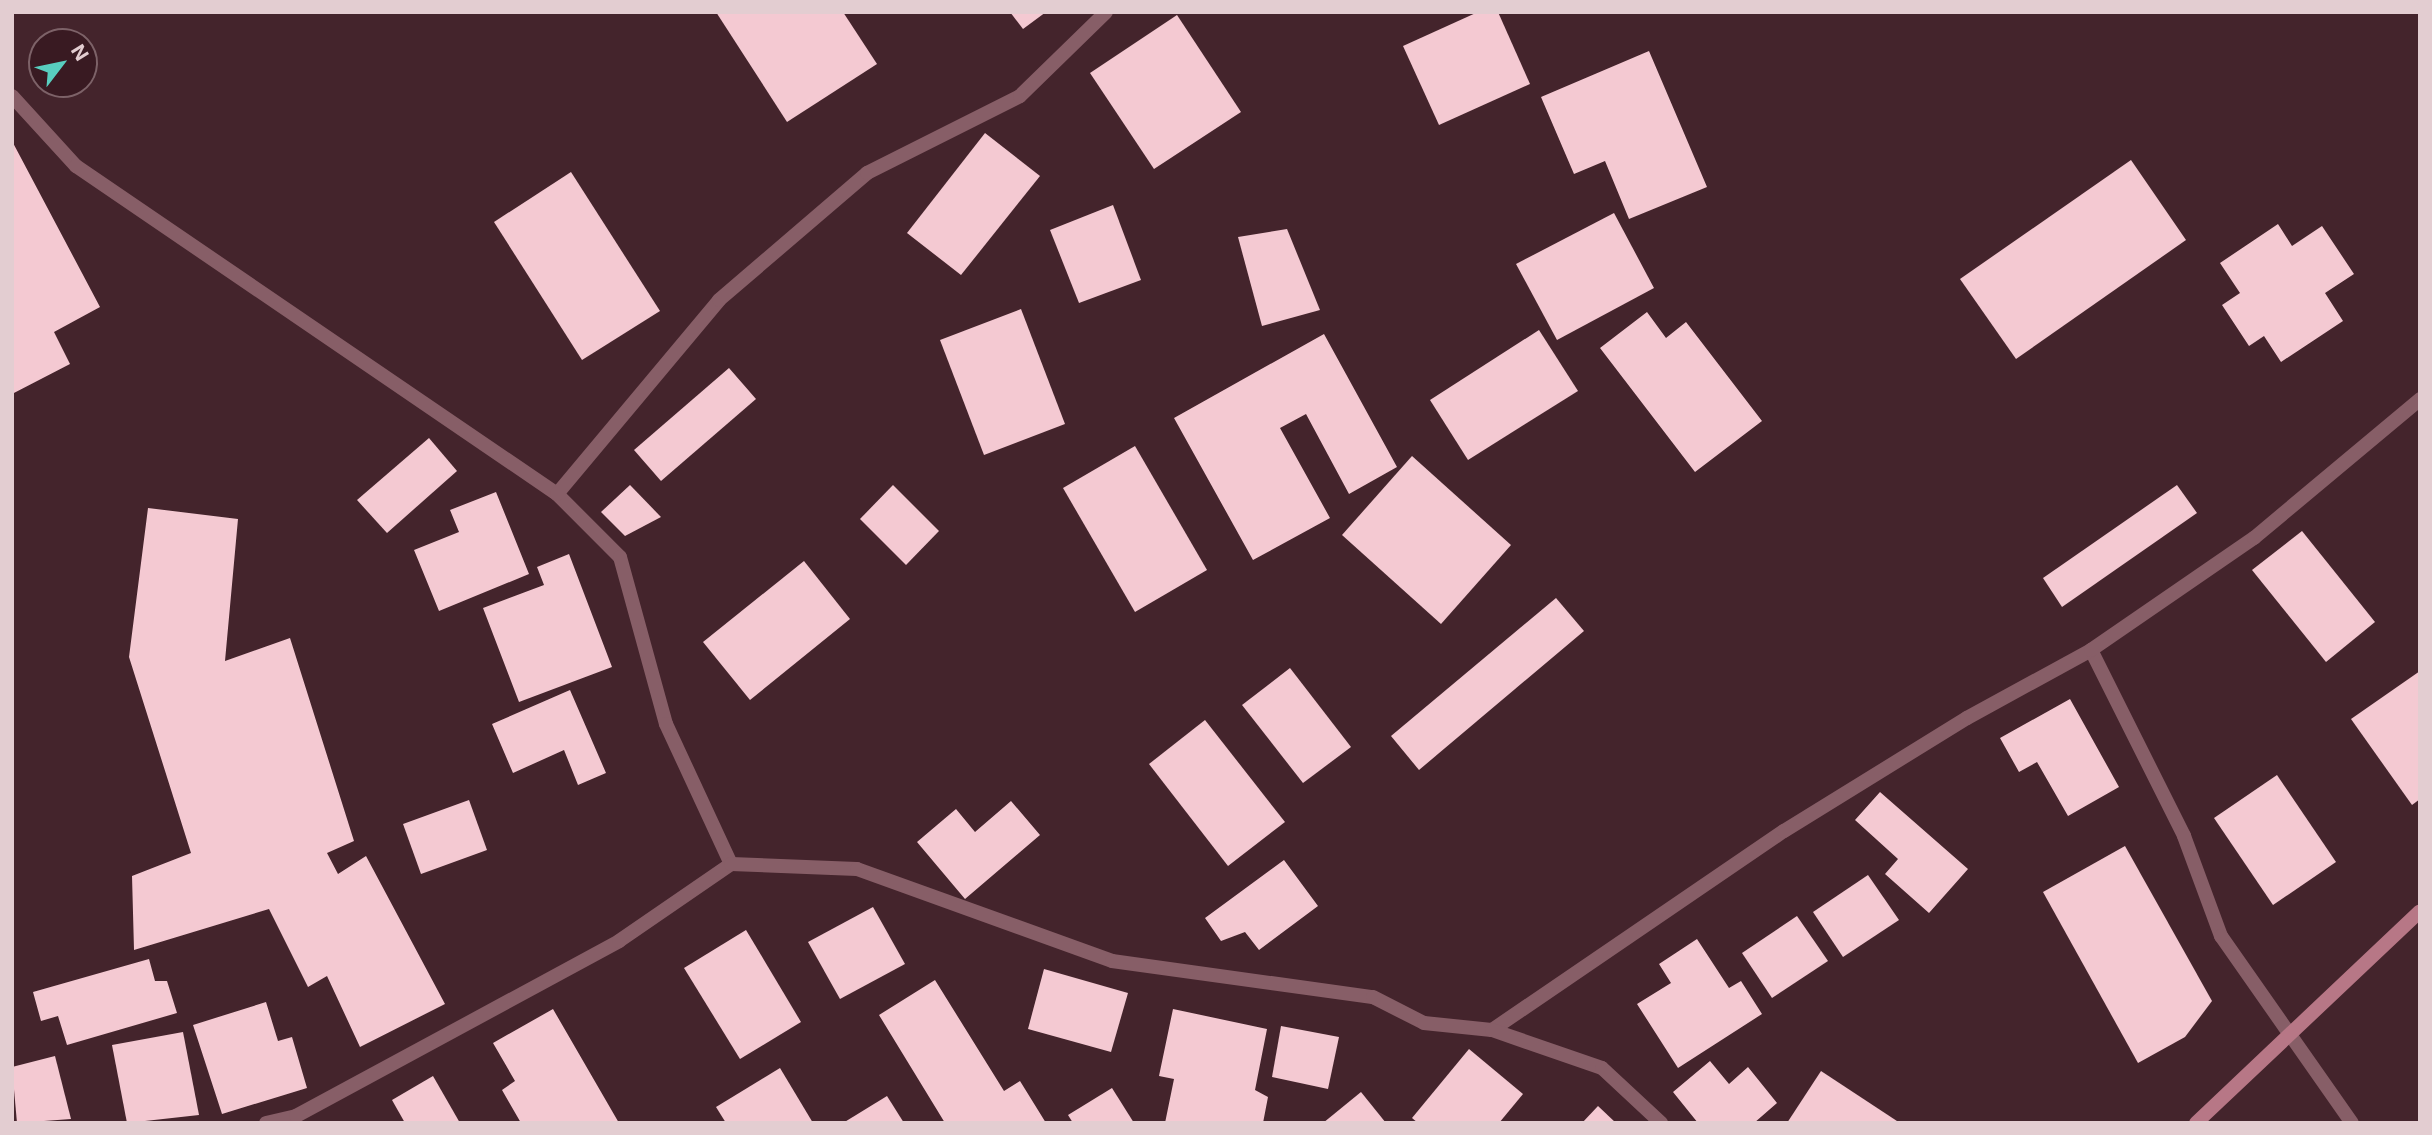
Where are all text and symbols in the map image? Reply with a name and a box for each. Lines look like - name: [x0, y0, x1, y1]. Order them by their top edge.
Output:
- north arrow: [28, 28, 98, 98]
- text: N: [66, 40, 93, 65]

